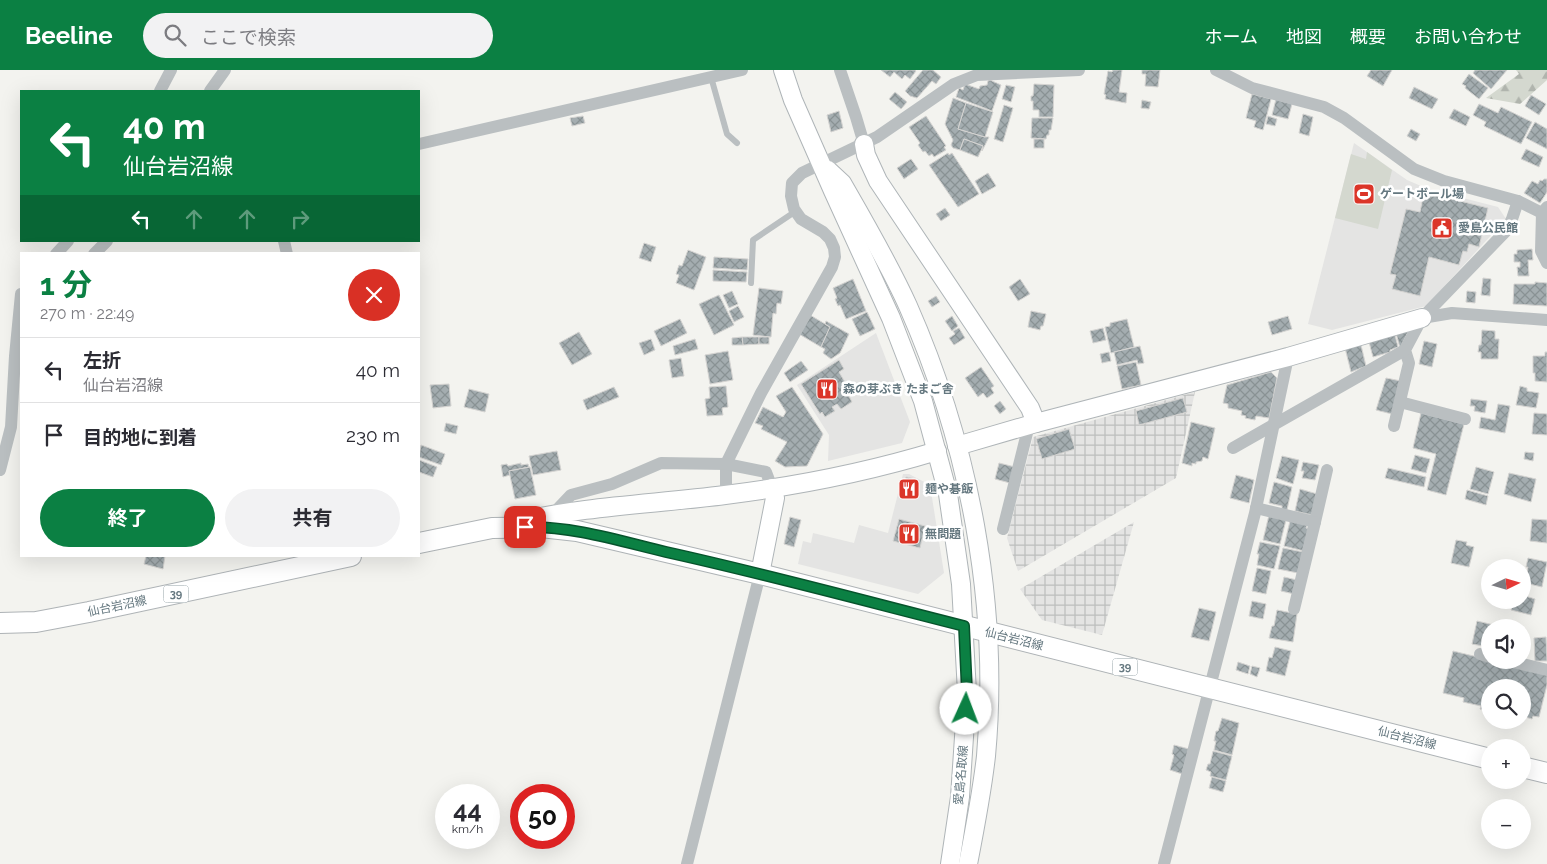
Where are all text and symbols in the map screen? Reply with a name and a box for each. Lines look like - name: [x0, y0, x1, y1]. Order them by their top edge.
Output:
- search box: [143, 13, 493, 58]
- text: Beeline: [25, 21, 113, 50]
- icon: search: [161, 21, 189, 49]
- text: ここで検索: [201, 26, 296, 48]
- text: ホーム: [1205, 26, 1258, 47]
- text: 地図: [1286, 26, 1322, 47]
- text: 概要: [1350, 26, 1386, 47]
- text: お問い合わせ: [1414, 26, 1522, 47]
- text: 40 m: [123, 106, 205, 147]
- icon: left: [40, 110, 105, 175]
- text: 仙台岩沼線: [123, 153, 233, 179]
- sports icon: ゲートボール場: [1352, 182, 1376, 206]
- place label: ゲートボール場: [1380, 187, 1464, 201]
- icon: left: [127, 205, 155, 233]
- icon: ahead: [180, 205, 208, 233]
- icon: ahead: [233, 205, 261, 233]
- icon: right: [286, 205, 314, 233]
- public building icon: 愛島公民館: [1430, 216, 1454, 240]
- place label: 愛島公民館: [1458, 221, 1518, 235]
- text: 1 分: [40, 267, 92, 302]
- button: close: [348, 269, 400, 321]
- text: 270 m · 22:49: [40, 304, 134, 323]
- text: 左折: [83, 349, 121, 371]
- icon: left: [40, 356, 68, 384]
- text: 40 m: [356, 359, 400, 381]
- text: 仙台岩沼線: [83, 376, 163, 395]
- restaurant icon: 森の芽ぶき たまご舎: [815, 377, 839, 401]
- place label: 森の芽ぶき たまご舎: [843, 382, 954, 396]
- icon: arrive: [40, 421, 68, 449]
- text: 230 m: [346, 424, 400, 446]
- text: 目的地に到着: [83, 426, 197, 448]
- restaurant icon: 麺や碁飯: [897, 477, 921, 501]
- place label: 麺や碁飯: [925, 482, 974, 496]
- button: 終了: [40, 489, 215, 547]
- button: 共有: [225, 489, 400, 547]
- pin: [504, 506, 546, 548]
- icon: arrive: [511, 513, 539, 541]
- restaurant icon: 無問題: [897, 522, 921, 546]
- place label: 無問題: [925, 527, 961, 541]
- north arrow: [1481, 559, 1531, 609]
- map controls: [1481, 559, 1531, 849]
- road number: 39: [164, 586, 188, 602]
- street label: 仙台岩沼線: [86, 593, 148, 619]
- button: sound: [1481, 619, 1531, 669]
- street label: 仙台岩沼線: [983, 625, 1045, 653]
- road number: 39: [1112, 658, 1138, 676]
- button: search: [1481, 679, 1531, 729]
- position arrow: [939, 682, 991, 734]
- street label: 仙台岩沼線: [1376, 724, 1438, 752]
- button: +: [1481, 739, 1531, 789]
- street label: 愛島名取線: [951, 744, 971, 806]
- speed limit sign: 50: [510, 784, 575, 849]
- text: 44: [453, 795, 482, 825]
- button: −: [1481, 799, 1531, 849]
- text: km/h: [452, 822, 483, 836]

